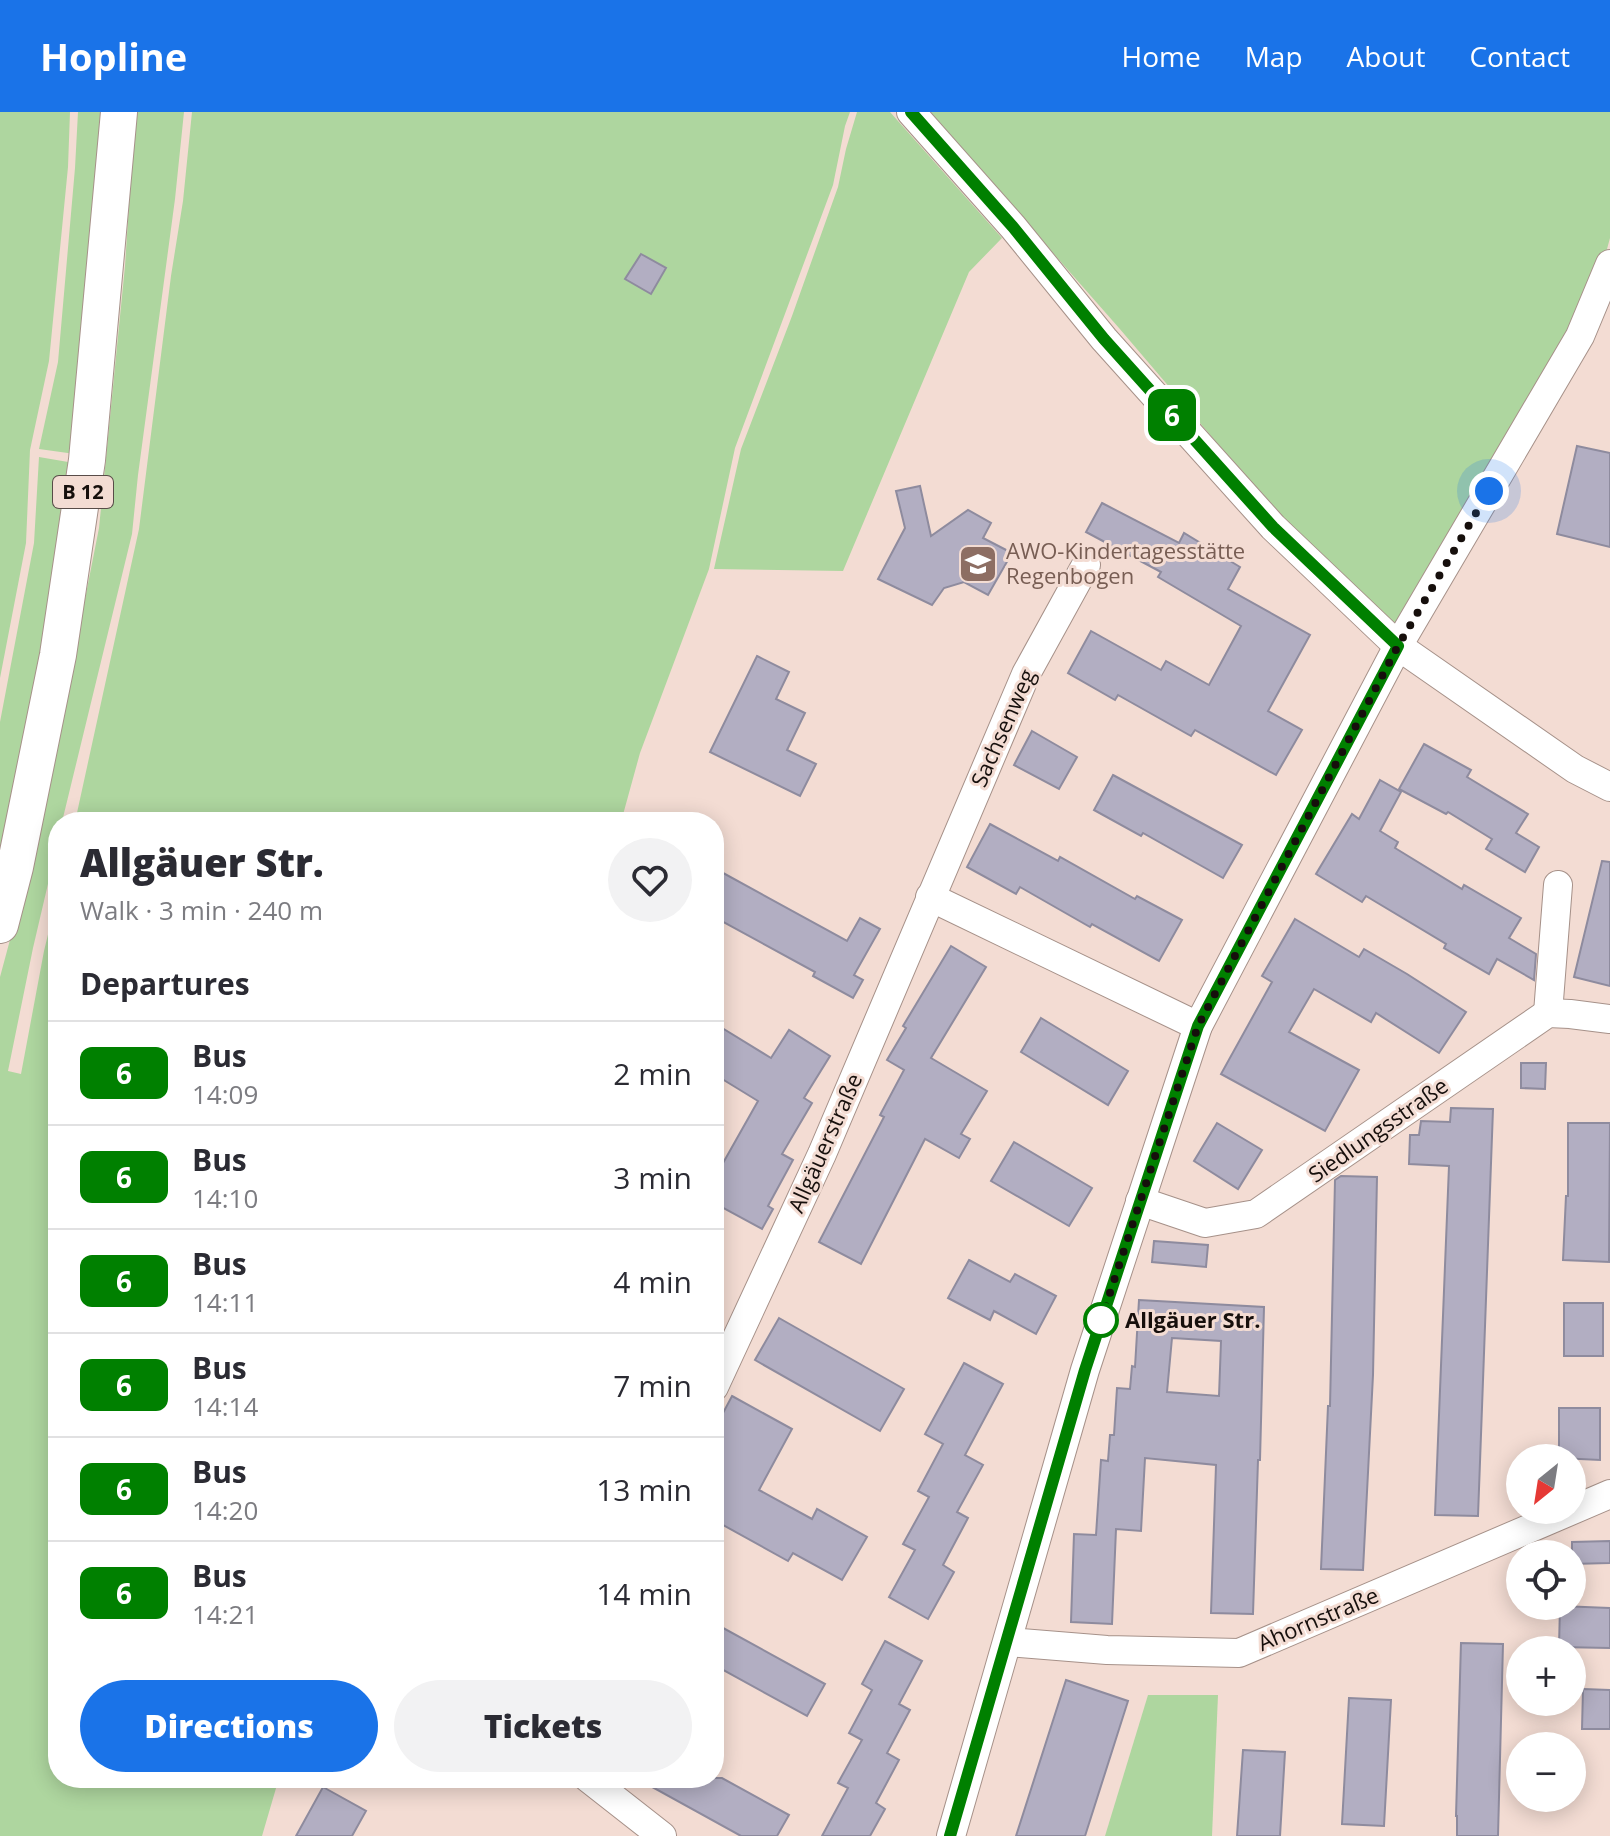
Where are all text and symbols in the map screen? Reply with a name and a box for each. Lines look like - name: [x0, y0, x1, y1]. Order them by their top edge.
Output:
- text: Hopline: [40, 30, 187, 82]
- text: Home: [1122, 37, 1201, 75]
- text: Map: [1245, 37, 1303, 75]
- text: About: [1347, 37, 1425, 75]
- text: Contact: [1469, 37, 1570, 75]
- line badge: 6: [1146, 389, 1198, 441]
- text: 6: [1164, 396, 1180, 434]
- your location: [1469, 471, 1509, 511]
- road number: B 12: [53, 476, 113, 508]
- place label: AWO-Kindertagesstätte Regenbogen: [1006, 535, 1245, 590]
- school or university icon: AWO-Kindertagesstätte Regenbogen: [957, 543, 999, 585]
- street label: Sachsenweg: [963, 664, 1041, 791]
- text: Allgäuer Str.: [80, 836, 324, 888]
- button: heart: [608, 838, 692, 922]
- text: Walk · 3 min · 240 m: [80, 892, 323, 928]
- text: Departures: [80, 963, 250, 1004]
- text: Bus: [192, 1035, 247, 1076]
- text: 2 min: [613, 1053, 692, 1094]
- text: 6: [116, 1054, 132, 1092]
- street label: Allgäuerstraße: [780, 1068, 868, 1217]
- street label: Siedlungsstraße: [1302, 1070, 1453, 1189]
- text: 14:09: [192, 1076, 258, 1112]
- text: Bus: [192, 1139, 247, 1180]
- text: 3 min: [613, 1157, 692, 1198]
- text: 6: [116, 1158, 132, 1196]
- text: 14:10: [192, 1180, 258, 1216]
- text: Bus: [192, 1243, 247, 1284]
- text: 4 min: [613, 1261, 692, 1302]
- text: 6: [116, 1262, 132, 1300]
- text: 14:11: [192, 1284, 258, 1320]
- marker: Allgäuer Str.: [1084, 1303, 1118, 1337]
- place label: Allgäuer Str.: [1125, 1304, 1260, 1334]
- text: Bus: [192, 1347, 247, 1388]
- text: 7 min: [613, 1365, 692, 1406]
- text: 6: [116, 1366, 132, 1404]
- text: 14:14: [192, 1388, 258, 1424]
- north arrow: [1506, 1444, 1586, 1524]
- map controls: [1506, 1444, 1586, 1812]
- text: Bus: [192, 1451, 247, 1492]
- text: 13 min: [596, 1469, 692, 1510]
- text: 6: [116, 1470, 132, 1508]
- text: 14:20: [192, 1492, 258, 1528]
- button: locate: [1506, 1540, 1586, 1620]
- text: Bus: [192, 1555, 247, 1596]
- text: 14 min: [596, 1573, 692, 1614]
- text: 6: [116, 1574, 132, 1612]
- street label: Ahornstraße: [1253, 1579, 1383, 1657]
- text: 14:21: [192, 1596, 258, 1632]
- button: +: [1506, 1636, 1586, 1716]
- button: Directions: [80, 1680, 378, 1772]
- button: Tickets: [394, 1680, 692, 1772]
- button: −: [1506, 1732, 1586, 1812]

